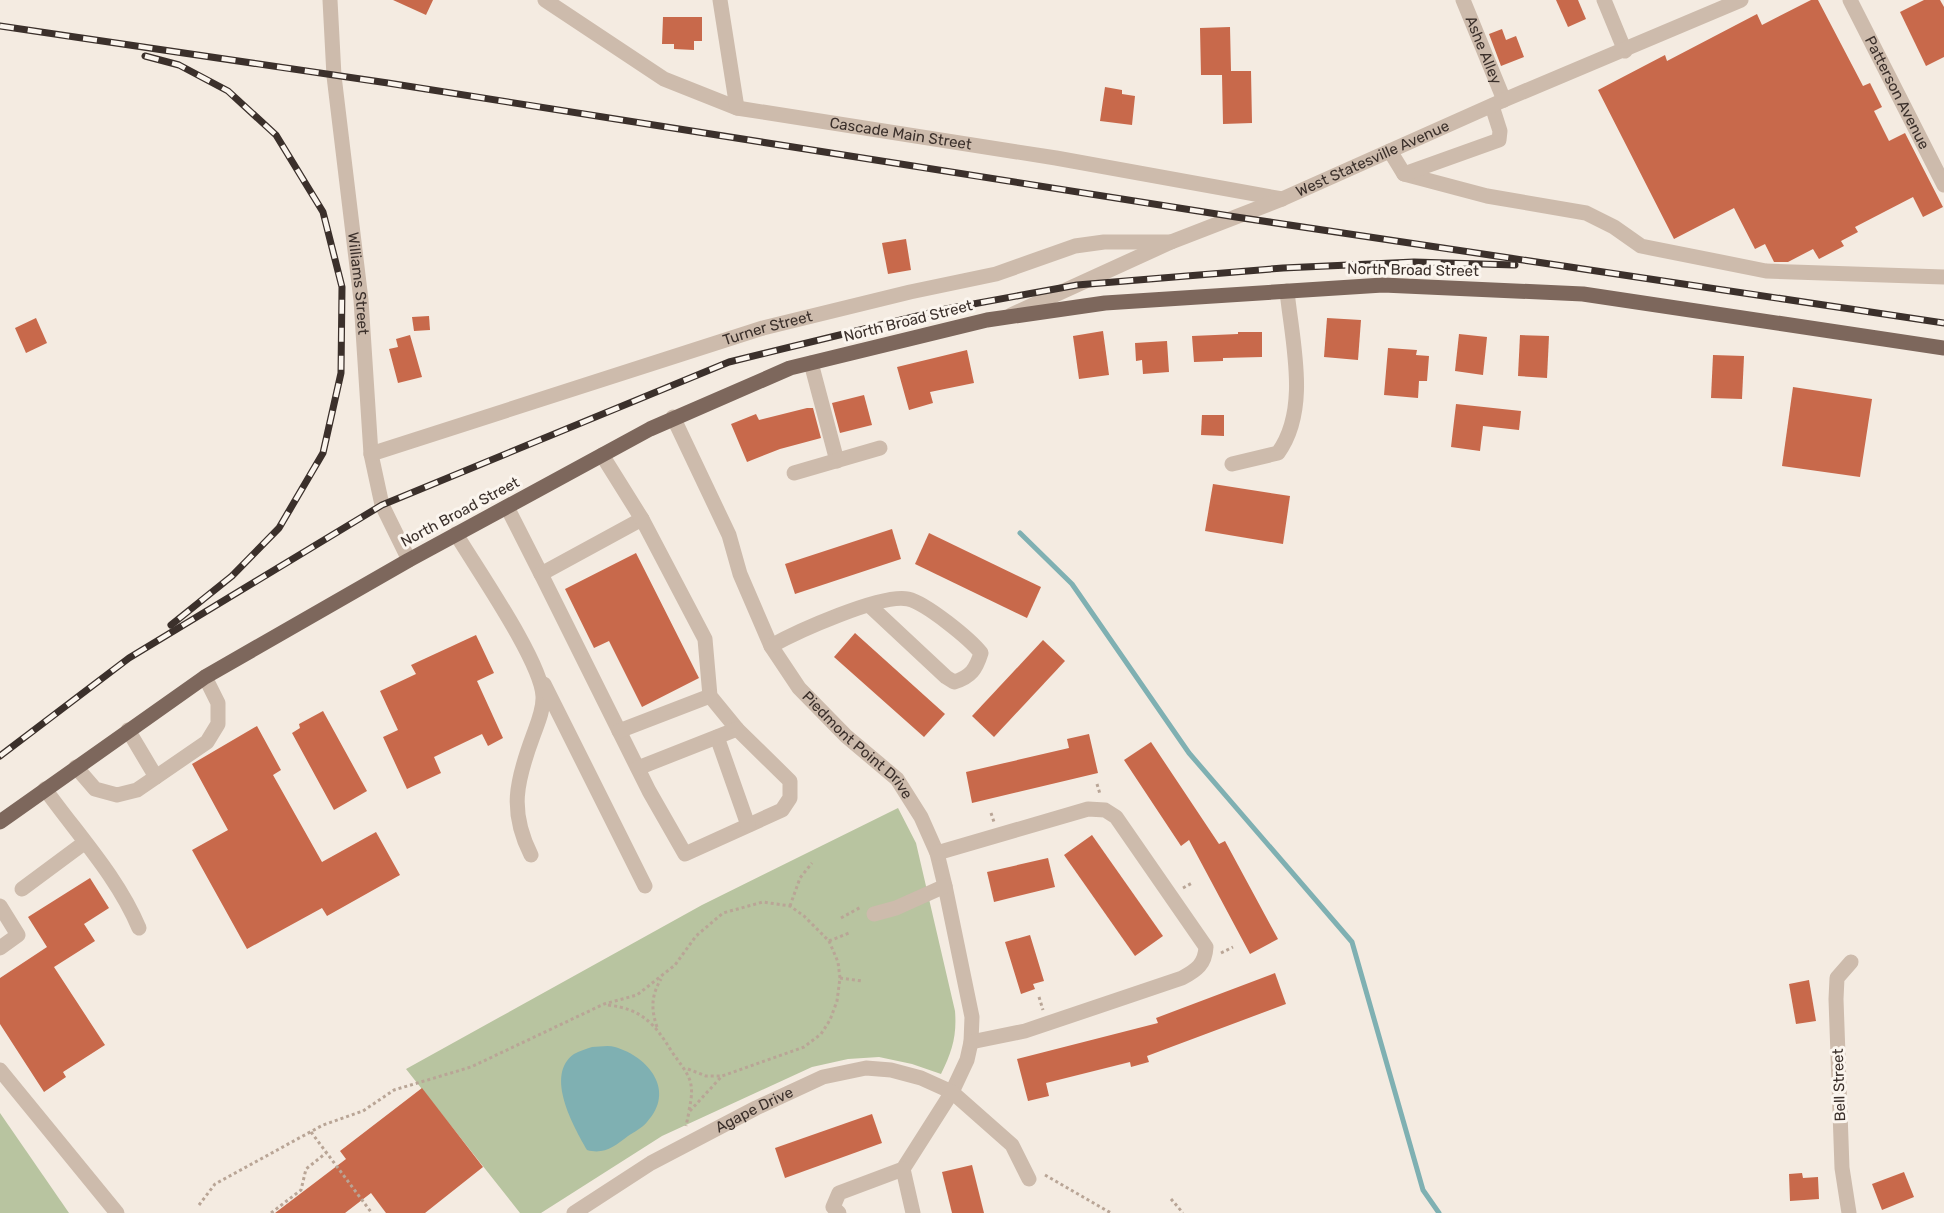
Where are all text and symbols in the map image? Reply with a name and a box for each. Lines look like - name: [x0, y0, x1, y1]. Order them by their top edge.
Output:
- street label: Ashe Alley: [1461, 13, 1506, 87]
- street label: Patterson Avenue: [1861, 33, 1933, 152]
- street label: Cascade Main Street: [828, 114, 973, 154]
- street label: West Statesville Avenue: [1293, 117, 1452, 201]
- street label: Williams Street: [344, 231, 372, 335]
- street label: North Broad Street: [1347, 260, 1479, 280]
- street label: North Broad Street: [842, 296, 974, 346]
- street label: Turner Street: [720, 307, 814, 349]
- street label: North Broad Street: [398, 473, 523, 551]
- street label: Piedmont Point Drive: [798, 688, 916, 802]
- street label: Bell Street: [1829, 1048, 1849, 1122]
- street label: Agape Drive: [712, 1083, 796, 1137]

